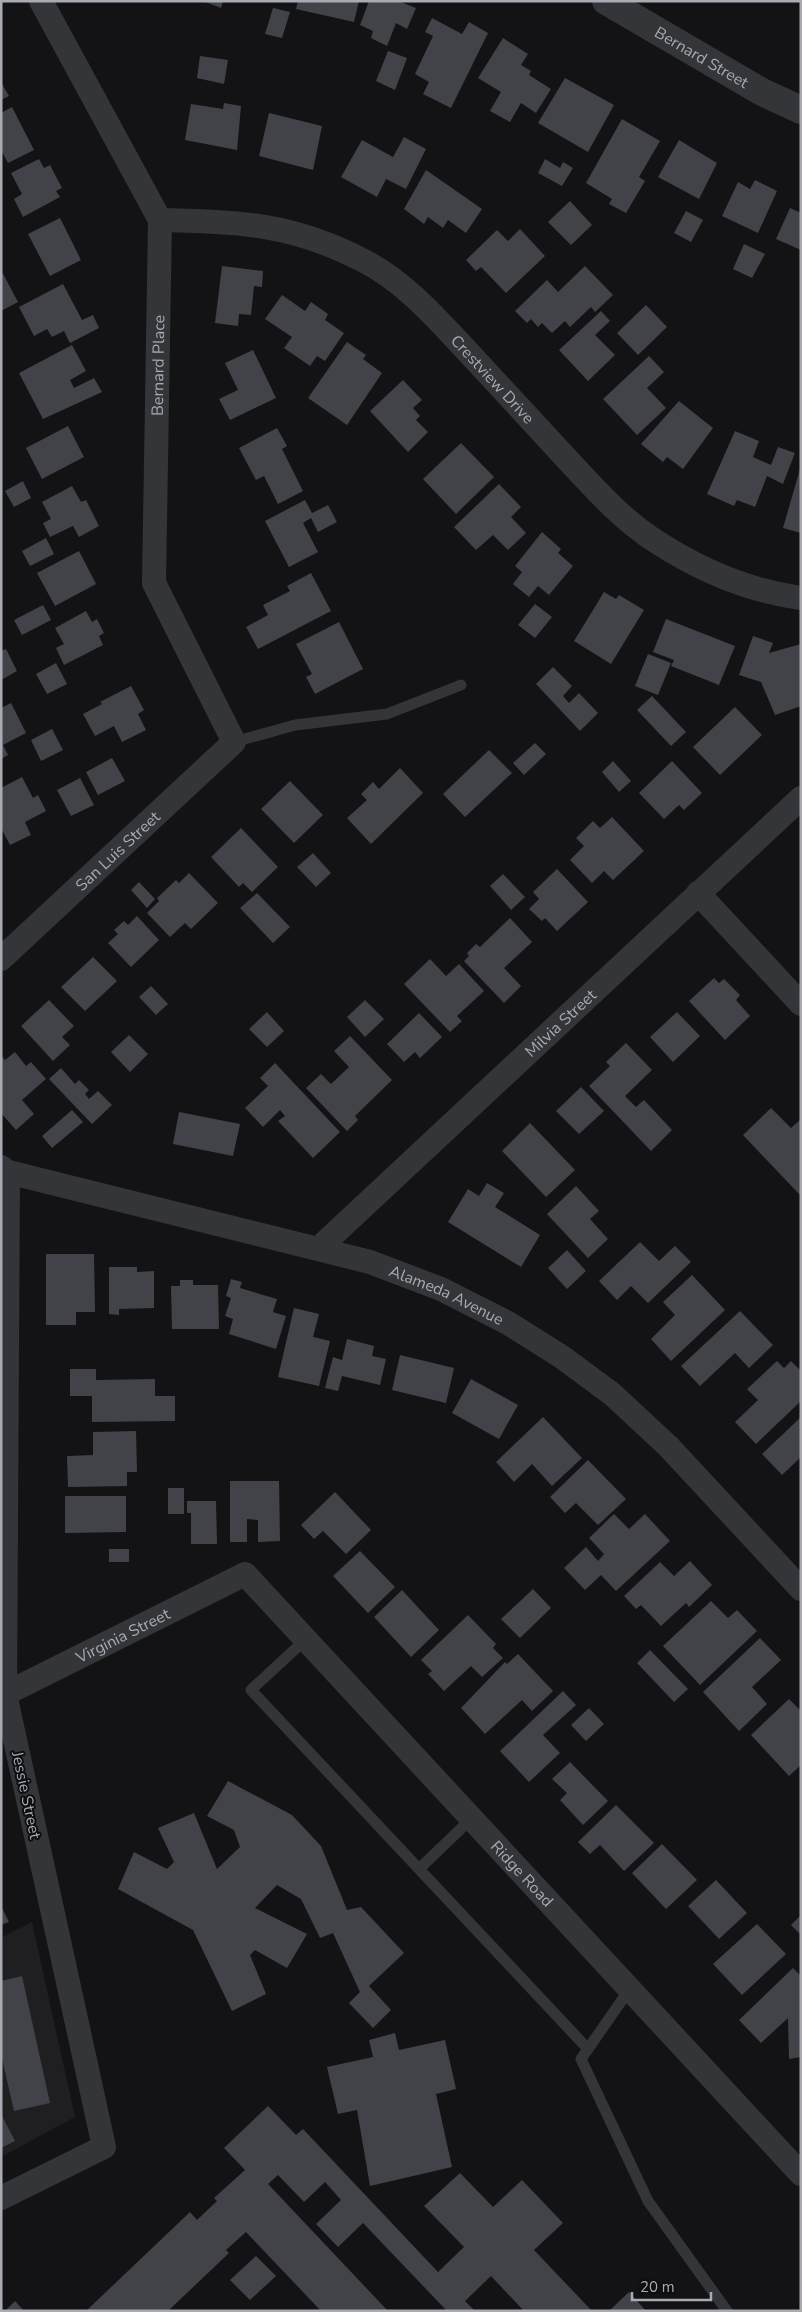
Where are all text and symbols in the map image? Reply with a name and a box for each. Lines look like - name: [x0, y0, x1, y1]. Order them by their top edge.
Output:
- street label: Bernard Street: [650, 22, 753, 94]
- street label: Bernard Place: [147, 315, 170, 416]
- street label: Crestview Drive: [445, 330, 539, 429]
- street label: San Luis Street: [71, 806, 165, 896]
- street label: Milvia Street: [520, 984, 602, 1062]
- street label: Alameda Avenue: [386, 1260, 507, 1331]
- street label: Virginia Street: [71, 1603, 174, 1669]
- street label: Jessie Street: [6, 1748, 46, 1841]
- street label: Ridge Road: [485, 1836, 558, 1912]
- scale bar: [632, 2270, 711, 2302]
- text: 20 m: [640, 2277, 675, 2297]

